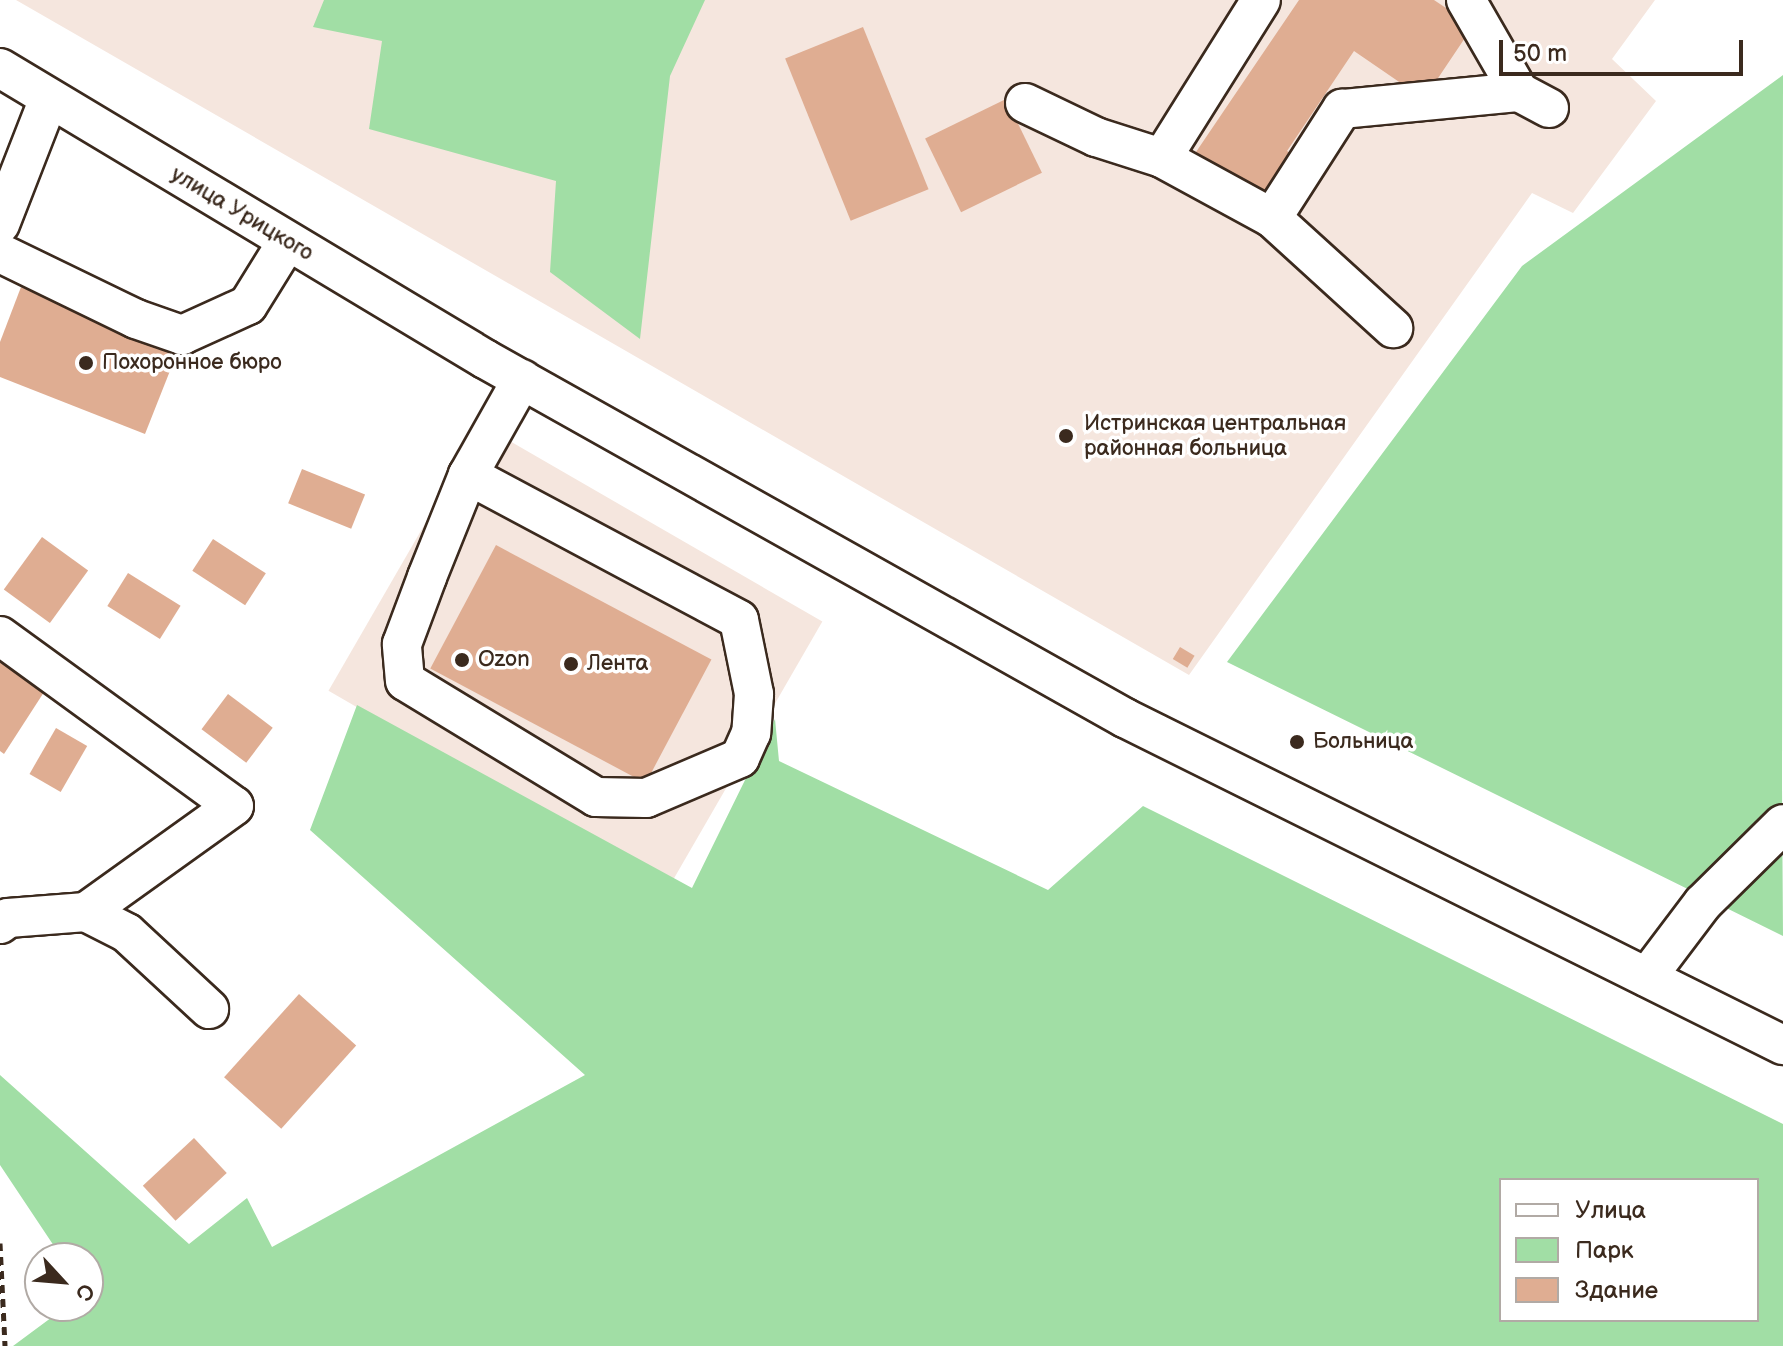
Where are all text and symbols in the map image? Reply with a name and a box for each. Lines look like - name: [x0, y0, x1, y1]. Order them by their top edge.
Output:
- scale bar: [1503, 24, 1747, 74]
- text: 50 m: [1513, 39, 1567, 68]
- street label: улица Урицкого: [166, 161, 318, 267]
- place label: Похоронное бюро: [102, 350, 282, 376]
- marker: Похоронное бюро: [77, 354, 95, 372]
- place label: Истринская центральная районная больница: [1084, 410, 1346, 462]
- marker: Истринская центральная районная больница: [1055, 425, 1077, 447]
- place label: Ozon: [478, 647, 530, 673]
- marker: Ozon: [453, 651, 471, 669]
- place label: Лента: [587, 651, 648, 677]
- marker: Лента: [562, 655, 580, 673]
- place label: Больница: [1313, 729, 1414, 755]
- marker: Больница: [1288, 733, 1306, 751]
- legend: [1499, 1178, 1759, 1322]
- text: Улица: [1575, 1196, 1646, 1225]
- text: Парк: [1575, 1236, 1633, 1265]
- north arrow: [24, 1242, 104, 1322]
- text: Здание: [1575, 1276, 1658, 1305]
- text: С: [69, 1279, 100, 1305]

